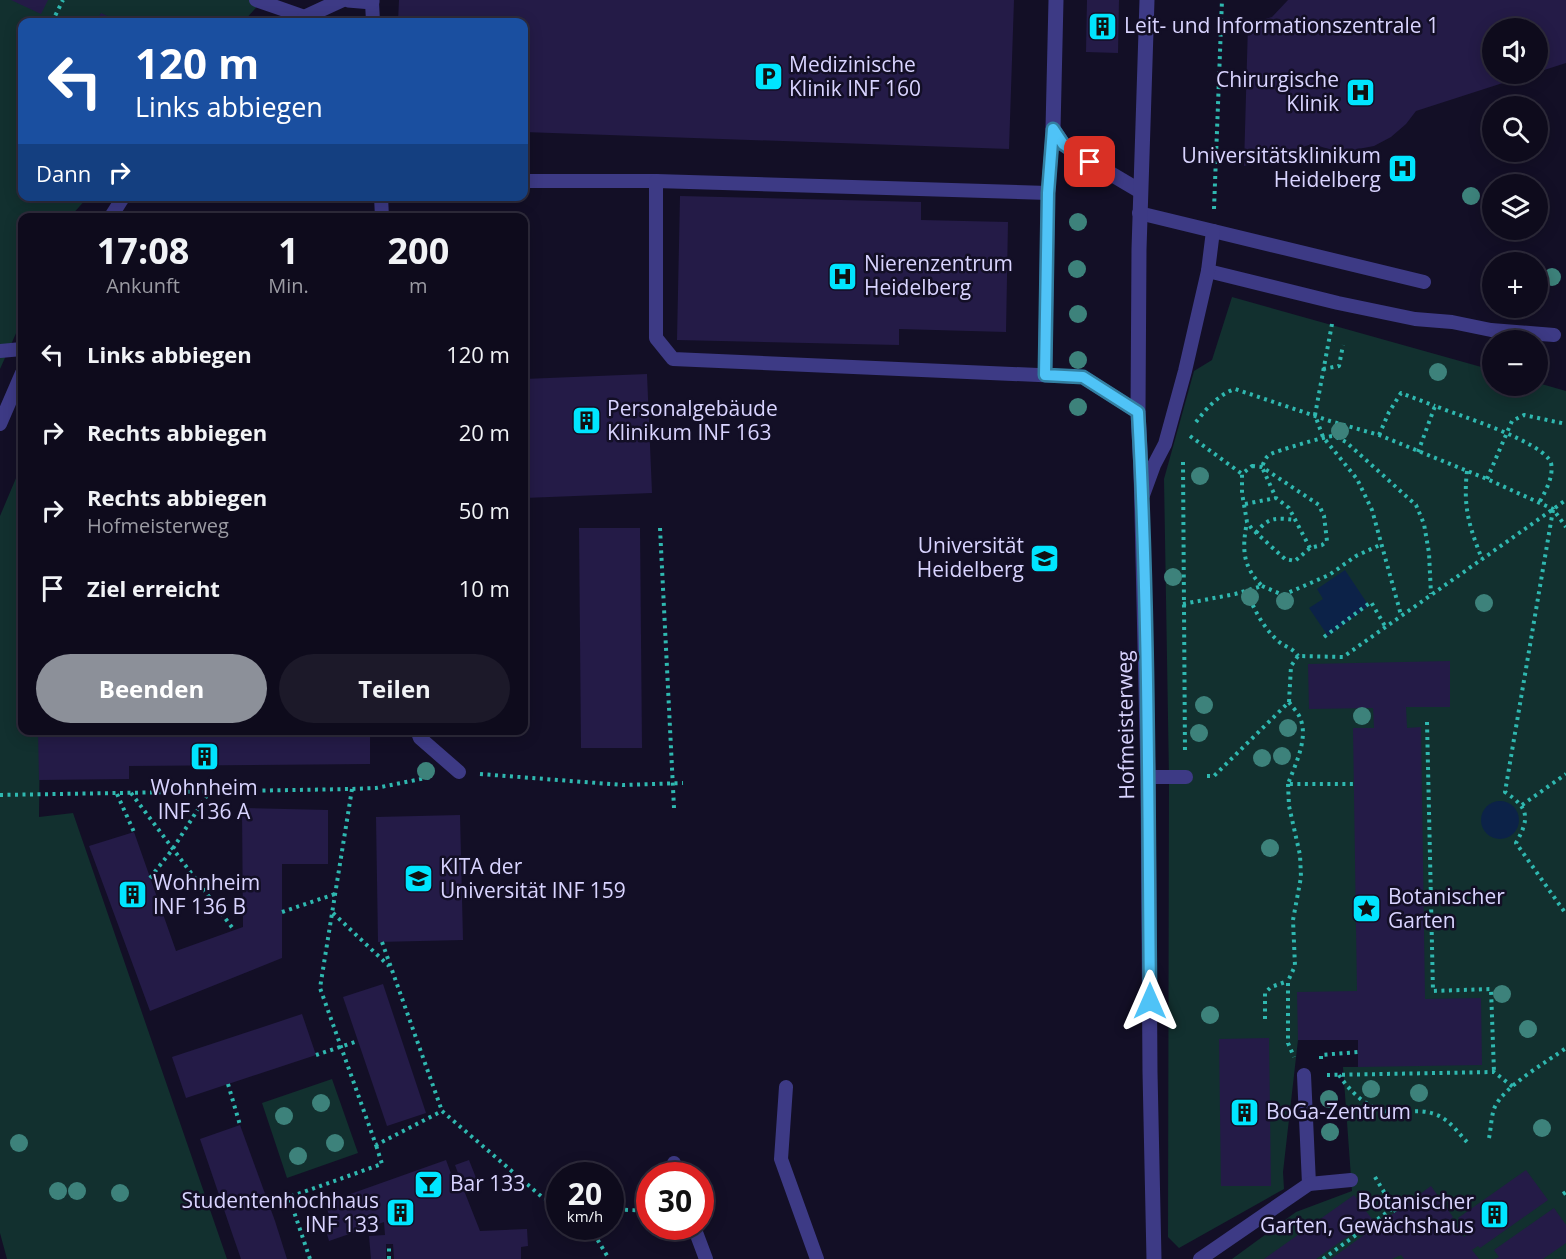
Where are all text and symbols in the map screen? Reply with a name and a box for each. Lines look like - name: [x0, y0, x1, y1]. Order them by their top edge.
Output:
- building icon: Leit- und Informationszentrale 1: [1087, 10, 1119, 42]
- place label: Leit- und Informationszentrale 1: [1124, 11, 1439, 39]
- map controls: [1482, 18, 1548, 396]
- button: sound: [1482, 18, 1548, 84]
- text: 120 m: [135, 34, 259, 91]
- icon: left: [36, 42, 114, 120]
- place label: Medizinische Klinik INF 160: [789, 50, 921, 102]
- parking icon: Medizinische Klinik INF 160: [752, 61, 784, 93]
- place label: Chirurgische Klinik: [1216, 65, 1339, 117]
- hospital icon: Chirurgische Klinik: [1344, 76, 1376, 108]
- text: Links abbiegen: [135, 88, 323, 125]
- button: search: [1482, 96, 1548, 162]
- pin: [1064, 136, 1115, 187]
- place label: Universitätsklinikum Heidelberg: [1182, 141, 1381, 193]
- icon: arrive: [1073, 145, 1106, 178]
- hospital icon: Universitätsklinikum Heidelberg: [1386, 152, 1418, 184]
- icon: right: [103, 156, 136, 189]
- text: Dann: [36, 158, 91, 188]
- button: layers: [1482, 174, 1548, 240]
- text: 17:08: [97, 226, 189, 275]
- text: 1: [278, 226, 299, 275]
- text: 200: [387, 226, 449, 275]
- place label: Nierenzentrum Heidelberg: [864, 249, 1013, 301]
- button: +: [1482, 252, 1548, 318]
- hospital icon: Nierenzentrum Heidelberg: [827, 260, 859, 292]
- text: Ankunft: [106, 272, 180, 299]
- text: Min.: [268, 272, 309, 299]
- text: m: [409, 272, 428, 299]
- button: −: [1482, 330, 1548, 396]
- icon: left: [36, 338, 69, 371]
- text: Links abbiegen: [87, 339, 252, 369]
- text: 120 m: [446, 339, 510, 369]
- place label: Personalgebäude Klinikum INF 163: [607, 394, 778, 446]
- building icon: Personalgebäude Klinikum INF 163: [570, 405, 602, 437]
- icon: right: [36, 416, 69, 449]
- text: Rechts abbiegen: [87, 417, 267, 447]
- text: 20 m: [459, 417, 510, 447]
- text: Rechts abbiegen: [87, 482, 267, 512]
- icon: right: [36, 494, 69, 527]
- text: 50 m: [459, 495, 510, 525]
- text: Hofmeisterweg: [87, 512, 229, 539]
- place label: Universität Heidelberg: [917, 531, 1024, 583]
- school or university icon: Universität Heidelberg: [1029, 542, 1061, 574]
- icon: arrive: [36, 572, 69, 605]
- text: Ziel erreicht: [87, 573, 220, 603]
- text: 10 m: [459, 573, 510, 603]
- street label: Hofmeisterweg: [1110, 650, 1140, 800]
- button: Beenden: [36, 654, 267, 723]
- button: Teilen: [279, 654, 510, 723]
- building icon: Wohnheim INF 136 A: [188, 741, 220, 773]
- place label: Wohnheim INF 136 A: [150, 773, 258, 825]
- place label: KITA der Universität INF 159: [440, 852, 626, 904]
- school or university icon: KITA der Universität INF 159: [403, 863, 435, 895]
- place label: Wohnheim INF 136 B: [153, 868, 260, 920]
- building icon: Wohnheim INF 136 B: [116, 879, 148, 911]
- place label: Botanischer Garten: [1388, 882, 1505, 934]
- place icon: Botanischer Garten: [1351, 893, 1383, 925]
- position arrow: [1118, 969, 1182, 1033]
- building icon: BoGa-Zentrum: [1229, 1096, 1261, 1128]
- place label: BoGa-Zentrum: [1266, 1097, 1411, 1125]
- speed limit sign: 30: [636, 1162, 714, 1240]
- bar icon: Bar 133: [413, 1168, 445, 1200]
- place label: Bar 133: [450, 1169, 525, 1197]
- text: 20: [568, 1173, 602, 1214]
- place label: Studentenhochhaus INF 133: [182, 1186, 379, 1238]
- place label: Botanischer Garten, Gewächshaus: [1260, 1187, 1474, 1239]
- building icon: Studentenhochhaus INF 133: [384, 1197, 416, 1229]
- building icon: Botanischer Garten, Gewächshaus: [1479, 1198, 1511, 1230]
- text: km/h: [567, 1206, 603, 1226]

